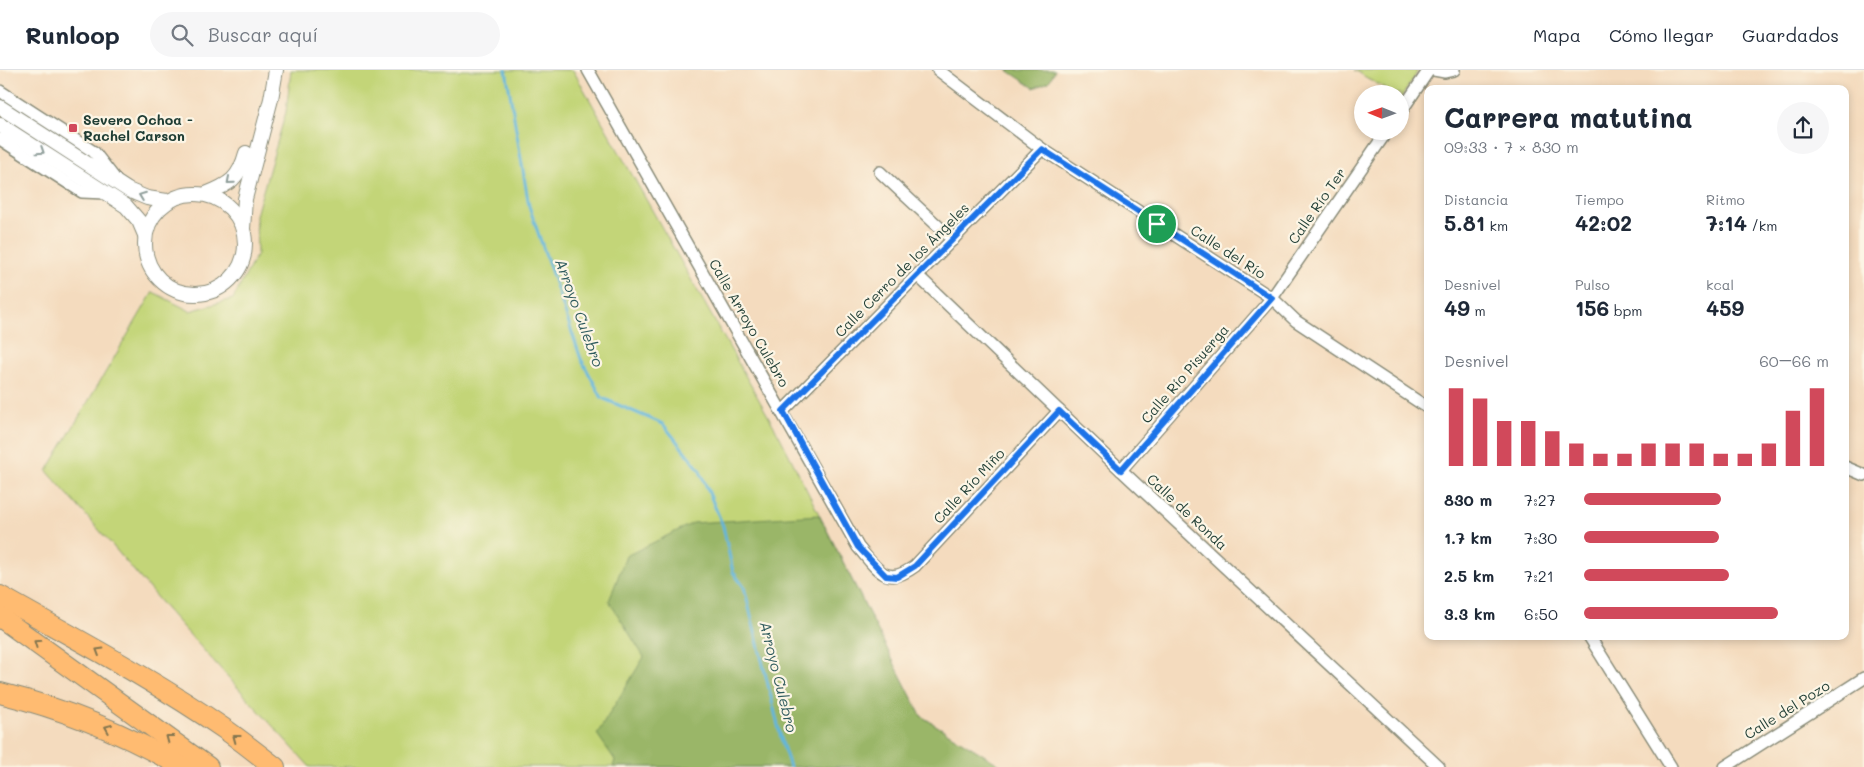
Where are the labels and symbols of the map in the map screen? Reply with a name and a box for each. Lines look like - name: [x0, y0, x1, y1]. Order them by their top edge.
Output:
- north arrow: [1354, 85, 1409, 140]
- place label: Severo Ochoa - Rachel Carson: [83, 110, 193, 145]
- marker: Severo Ochoa - Rachel Carson: [67, 122, 79, 134]
- one-way arrow: [35, 145, 45, 154]
- street label: Calle Río Ter: [1283, 164, 1350, 247]
- one-way arrow: [227, 175, 236, 184]
- one-way arrow: [138, 192, 147, 202]
- street label: Calle Cerro de los Ángeles: [830, 198, 973, 341]
- pin: [1136, 203, 1178, 245]
- street label: Calle del Río: [1187, 220, 1270, 283]
- street label: Calle Arroyo Culebro: [705, 255, 794, 390]
- water label: Arroyo Culebro: [551, 256, 609, 370]
- street label: Calle Río Pisuerga: [1136, 320, 1233, 427]
- street label: Calle Río Miño: [929, 444, 1009, 527]
- street label: Calle de Ronda: [1143, 469, 1232, 554]
- water label: Arroyo Culebro: [756, 619, 802, 734]
- one-way arrow: [34, 640, 43, 649]
- one-way arrow: [95, 647, 104, 657]
- street label: Calle del Pozo: [1740, 676, 1833, 743]
- one-way arrow: [104, 724, 113, 735]
- one-way arrow: [165, 735, 175, 744]
- one-way arrow: [233, 735, 242, 743]

